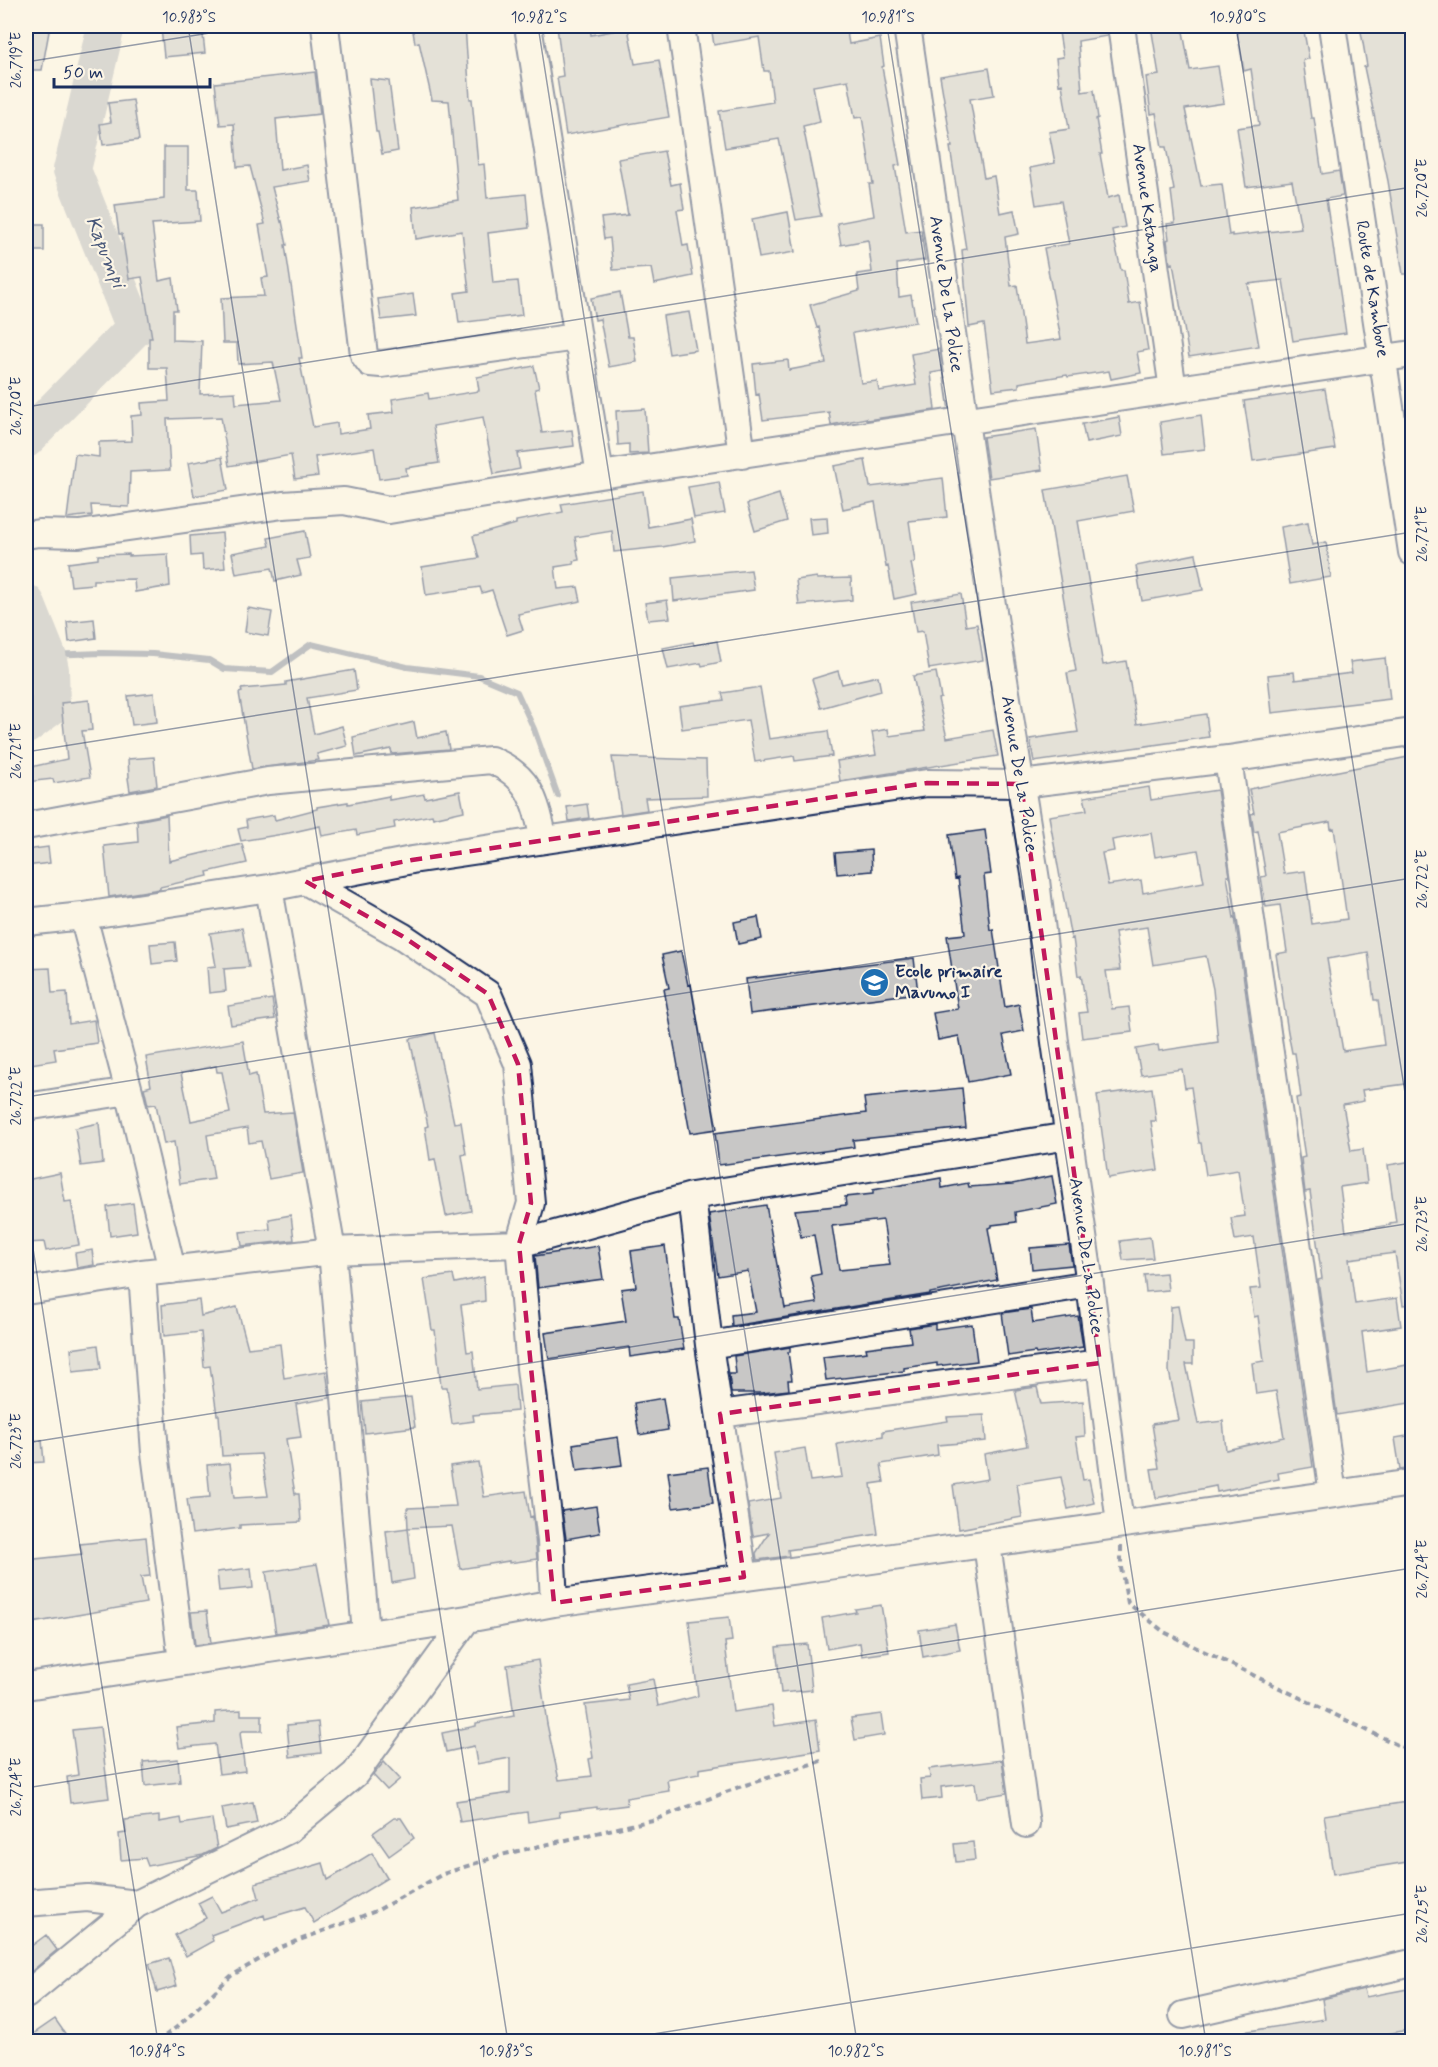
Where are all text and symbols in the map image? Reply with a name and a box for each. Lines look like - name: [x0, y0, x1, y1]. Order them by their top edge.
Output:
- text: 10.983°S: [162, 8, 216, 28]
- text: 10.982°S: [511, 8, 567, 28]
- text: 10.981°S: [861, 8, 915, 28]
- text: 10.980°S: [1210, 8, 1266, 28]
- text: 26.719°E: [7, 32, 27, 88]
- scale bar: [54, 51, 210, 89]
- text: 50 m: [63, 61, 103, 85]
- street label: Avenue Katanga: [1126, 142, 1168, 274]
- text: 26.720°E: [1413, 158, 1433, 218]
- water label: Kapumpi: [79, 212, 132, 294]
- street label: Avenue De La Police: [923, 214, 969, 374]
- street label: Route de Kambove: [1349, 219, 1395, 359]
- text: 26.720°E: [7, 376, 27, 436]
- text: 26.721°E: [1413, 506, 1433, 562]
- street label: Avenue De La Police: [995, 694, 1043, 854]
- text: 26.721°E: [7, 723, 27, 779]
- text: 26.722°E: [1413, 849, 1433, 908]
- place label: Ecole primaire Mavuno I: [895, 960, 1002, 1005]
- school or university icon: Ecole primaire Mavuno I: [858, 966, 890, 998]
- text: 26.722°E: [7, 1066, 27, 1125]
- street label: Avenue De La Police: [1063, 1176, 1109, 1336]
- text: 26.723°E: [1413, 1196, 1433, 1252]
- text: 26.723°E: [7, 1413, 27, 1469]
- text: 26.724°E: [1413, 1539, 1433, 1598]
- text: 26.724°E: [7, 1757, 27, 1816]
- text: 26.725°E: [1413, 1885, 1433, 1943]
- text: 10.984°S: [129, 2042, 185, 2062]
- text: 10.983°S: [479, 2042, 533, 2062]
- text: 10.982°S: [828, 2042, 884, 2062]
- text: 10.981°S: [1178, 2042, 1232, 2062]

